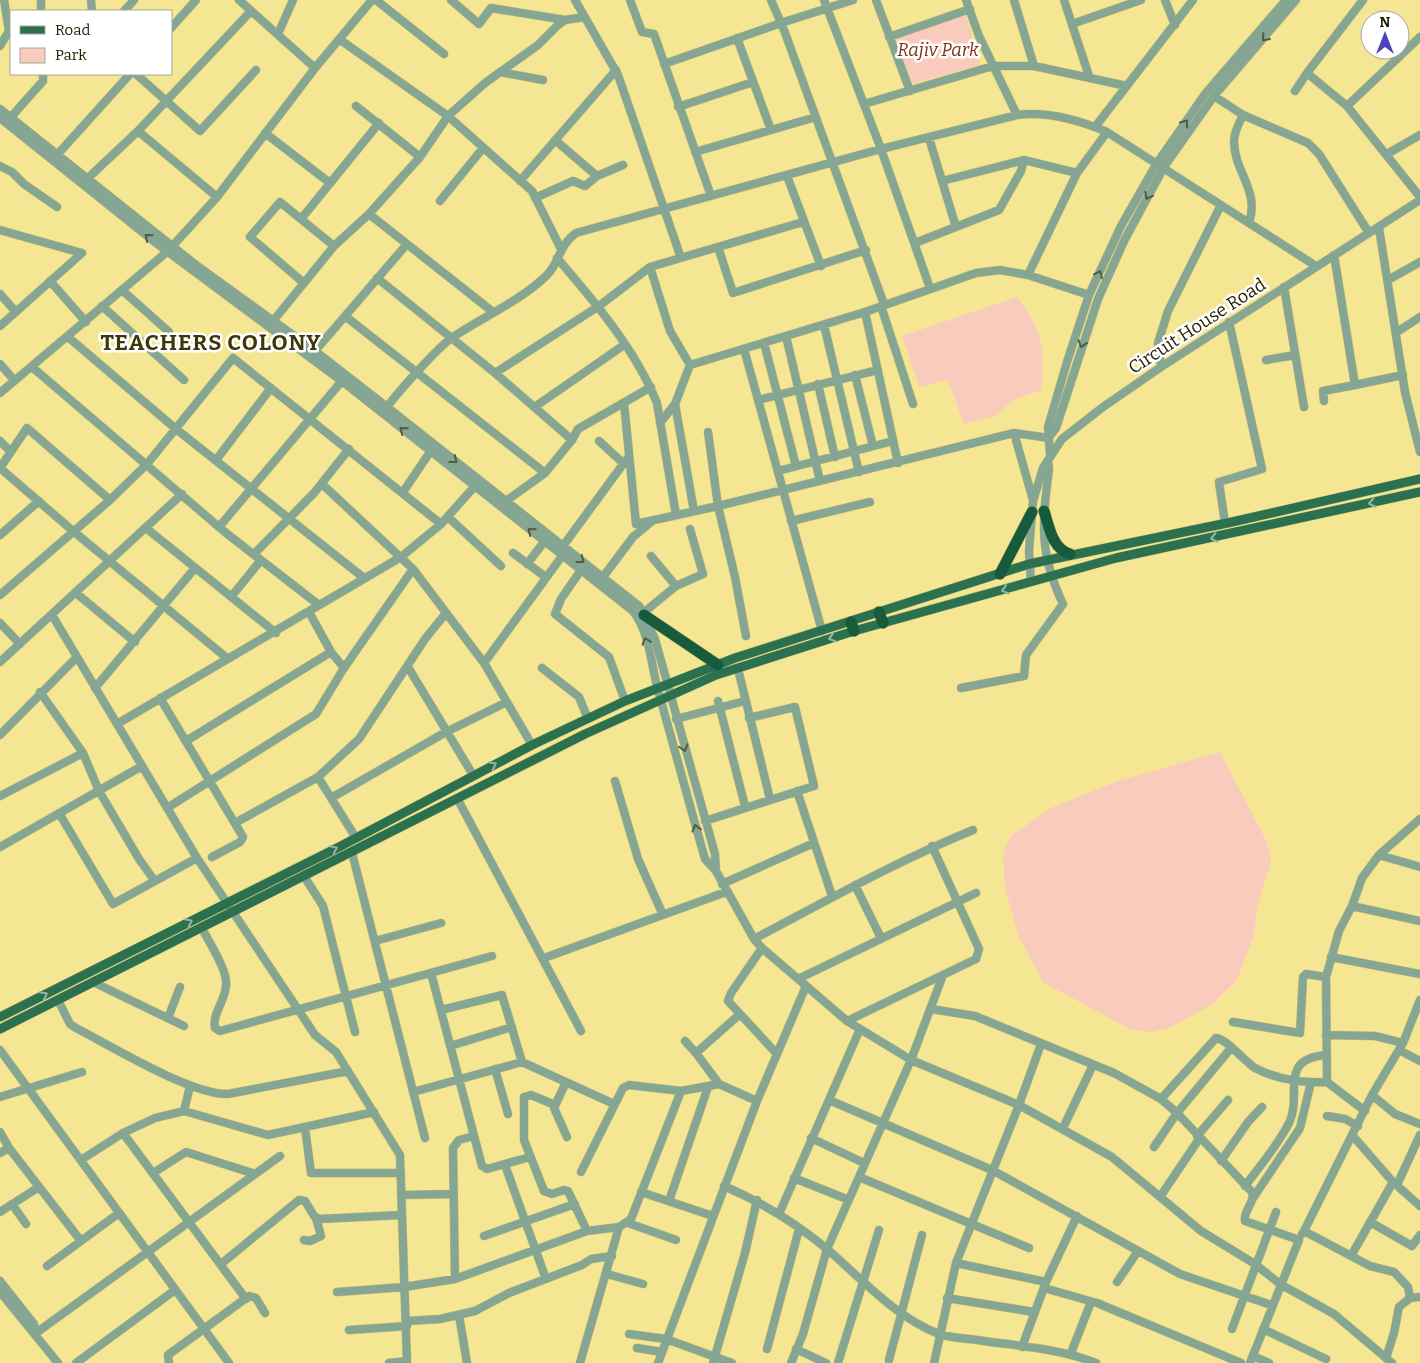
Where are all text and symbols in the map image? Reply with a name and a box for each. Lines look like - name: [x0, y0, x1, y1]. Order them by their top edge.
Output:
- legend: [10, 10, 172, 75]
- north arrow: [1360, 10, 1410, 60]
- text: N: [1380, 14, 1391, 31]
- text: Road: [55, 21, 90, 39]
- one-way arrow: [1262, 32, 1271, 41]
- park label: Rajiv Park: [897, 39, 979, 61]
- text: Park: [55, 46, 87, 64]
- one-way arrow: [1179, 119, 1188, 129]
- one-way arrow: [1144, 191, 1154, 200]
- one-way arrow: [145, 233, 154, 242]
- one-way arrow: [1093, 270, 1104, 279]
- street label: Circuit House Road: [1124, 273, 1270, 379]
- district label: TEACHERS COLONY: [100, 329, 322, 356]
- one-way arrow: [1078, 339, 1088, 348]
- one-way arrow: [400, 428, 409, 436]
- one-way arrow: [448, 454, 457, 462]
- one-way arrow: [1368, 497, 1377, 508]
- one-way arrow: [527, 528, 536, 537]
- one-way arrow: [1209, 532, 1218, 543]
- one-way arrow: [575, 555, 584, 563]
- one-way arrow: [1002, 584, 1010, 594]
- one-way arrow: [828, 632, 837, 642]
- one-way arrow: [642, 637, 652, 645]
- one-way arrow: [679, 743, 689, 751]
- one-way arrow: [488, 761, 497, 771]
- one-way arrow: [691, 823, 702, 832]
- one-way arrow: [329, 845, 338, 855]
- one-way arrow: [184, 918, 193, 928]
- one-way arrow: [38, 991, 47, 1001]

